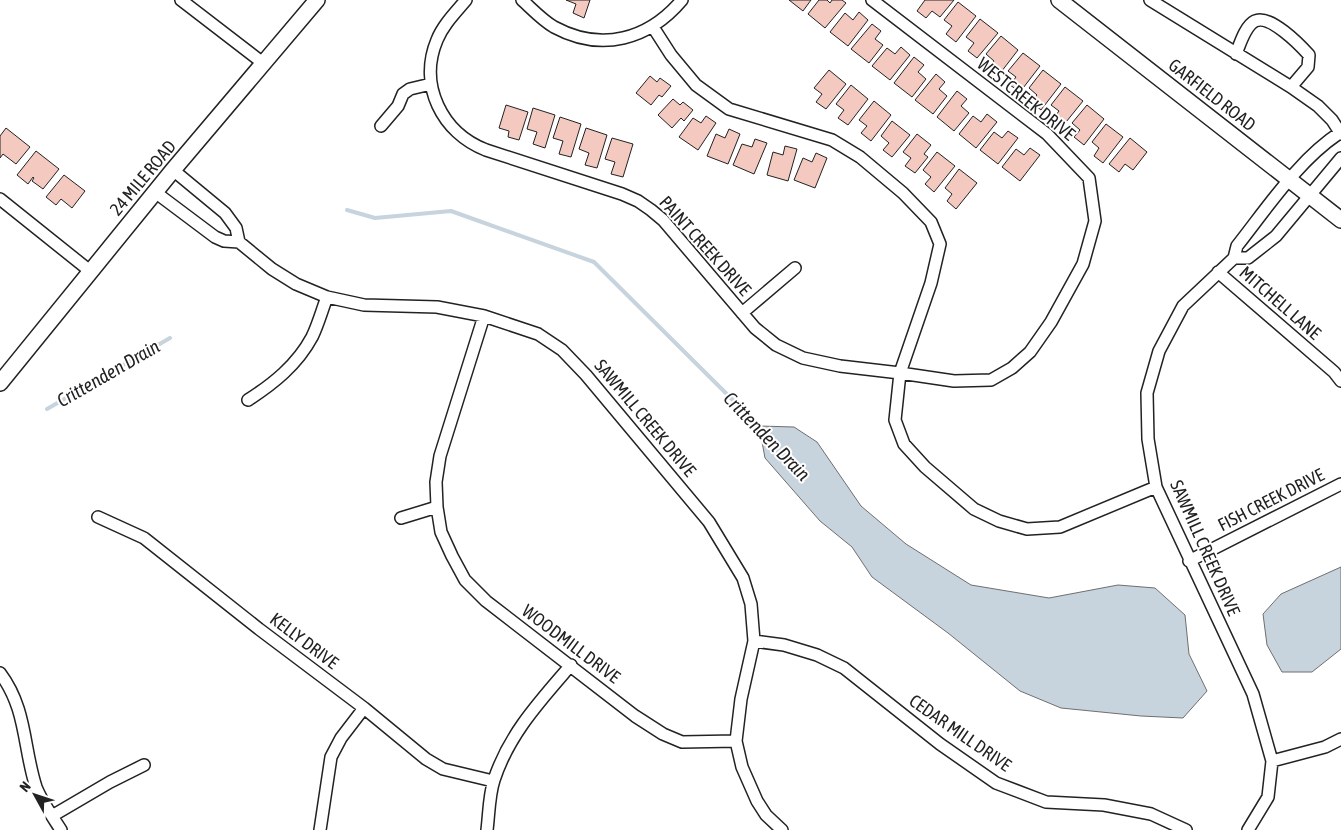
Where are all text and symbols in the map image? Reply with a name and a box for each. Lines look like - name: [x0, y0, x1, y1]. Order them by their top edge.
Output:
- street label: WESTCREEK DRIVE: [973, 53, 1080, 145]
- street label: GARFIELD ROAD: [1165, 54, 1260, 135]
- street label: 24 MILE ROAD: [105, 136, 180, 219]
- street label: PAINT CREEK DRIVE: [655, 192, 756, 300]
- street label: MITCHELL LANE: [1235, 262, 1326, 344]
- water label: Crittenden Drain: [53, 335, 163, 411]
- street label: SAWMILL CREEK DRIVE: [590, 355, 701, 481]
- water label: Crittenden Drain: [719, 387, 815, 485]
- street label: FISH CREEK DRIVE: [1214, 464, 1328, 535]
- street label: SAWMILL CREEK DRIVE: [1166, 477, 1245, 619]
- street label: WOODMILL DRIVE: [518, 600, 625, 687]
- street label: KELLY DRIVE: [266, 608, 343, 673]
- street label: CEDAR MILL DRIVE: [905, 690, 1015, 776]
- north arrow: [10, 770, 60, 820]
- text: N: [16, 778, 34, 795]

